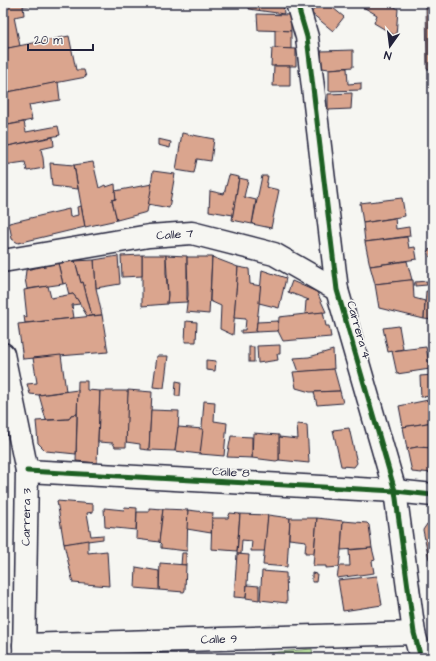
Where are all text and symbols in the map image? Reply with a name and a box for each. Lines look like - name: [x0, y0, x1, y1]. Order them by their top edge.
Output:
- scale bar: [28, 26, 93, 52]
- north arrow: [370, 26, 410, 66]
- text: 20 m: [34, 32, 63, 49]
- text: N: [382, 47, 393, 63]
- street label: Calle 7: [156, 225, 195, 244]
- street label: Carrera 4: [342, 299, 375, 361]
- street label: Calle 8: [212, 463, 250, 482]
- street label: Carrera 3: [17, 488, 36, 546]
- street label: Calle 9: [200, 630, 238, 649]

